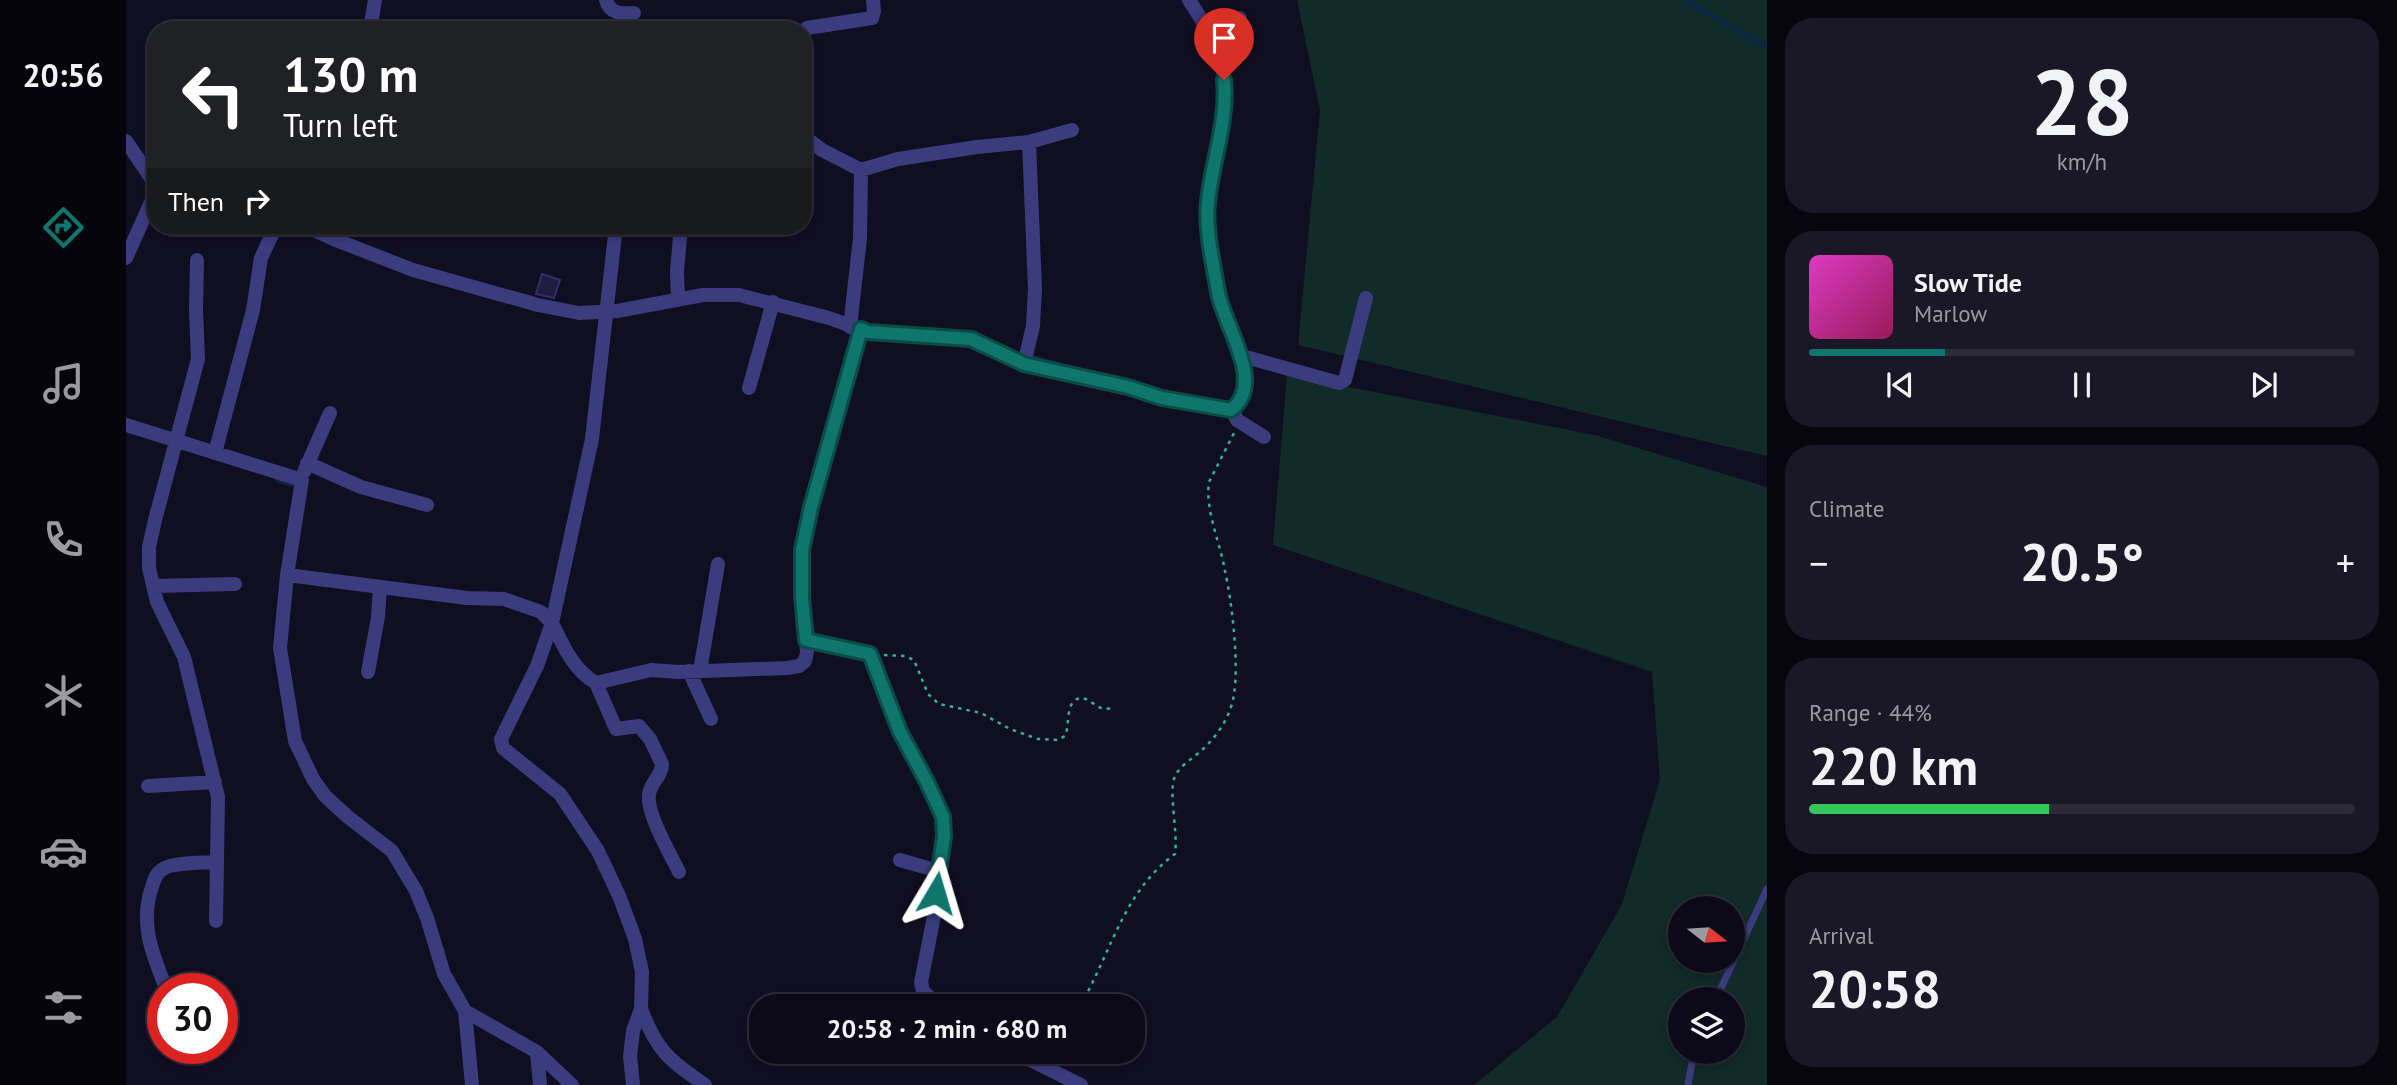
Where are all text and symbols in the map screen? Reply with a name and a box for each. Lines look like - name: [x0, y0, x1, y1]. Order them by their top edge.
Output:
- pin: [1194, 8, 1254, 80]
- icon: arrive: [1205, 19, 1243, 57]
- text: 130 m: [283, 42, 418, 106]
- text: 28: [2030, 42, 2134, 160]
- icon: left: [168, 49, 259, 140]
- text: 20:56: [22, 54, 104, 96]
- text: Turn left: [283, 104, 398, 146]
- text: km/h: [2057, 147, 2107, 176]
- icon: right: [238, 182, 276, 220]
- text: Then: [168, 185, 224, 218]
- icon: directions: [39, 203, 88, 252]
- text: Slow Tide: [1914, 266, 2022, 299]
- text: Marlow: [1914, 299, 1987, 328]
- icon: music: [39, 359, 88, 408]
- icon: previous: [1881, 366, 1919, 404]
- icon: pause: [2063, 366, 2101, 404]
- icon: next: [2245, 366, 2283, 404]
- text: Climate: [1809, 494, 1884, 523]
- icon: phone: [39, 515, 88, 564]
- text: 20.5°: [2020, 528, 2144, 595]
- text: −: [1809, 538, 1828, 587]
- text: +: [2336, 538, 2355, 587]
- icon: climate: [39, 671, 88, 720]
- text: Range · 44%: [1809, 698, 1932, 727]
- text: 220 km: [1809, 732, 1978, 799]
- icon: car: [39, 827, 88, 876]
- position arrow: [899, 856, 973, 930]
- north arrow: [1668, 896, 1745, 973]
- map controls: [1668, 896, 1745, 1064]
- text: Arrival: [1809, 921, 1873, 950]
- text: 20:58: [1809, 955, 1941, 1022]
- speed limit sign: 30: [147, 973, 238, 1064]
- icon: filters: [39, 983, 88, 1032]
- button: layers: [1668, 987, 1745, 1064]
- text: 20:58 · 2 min · 680 m: [827, 1012, 1067, 1045]

